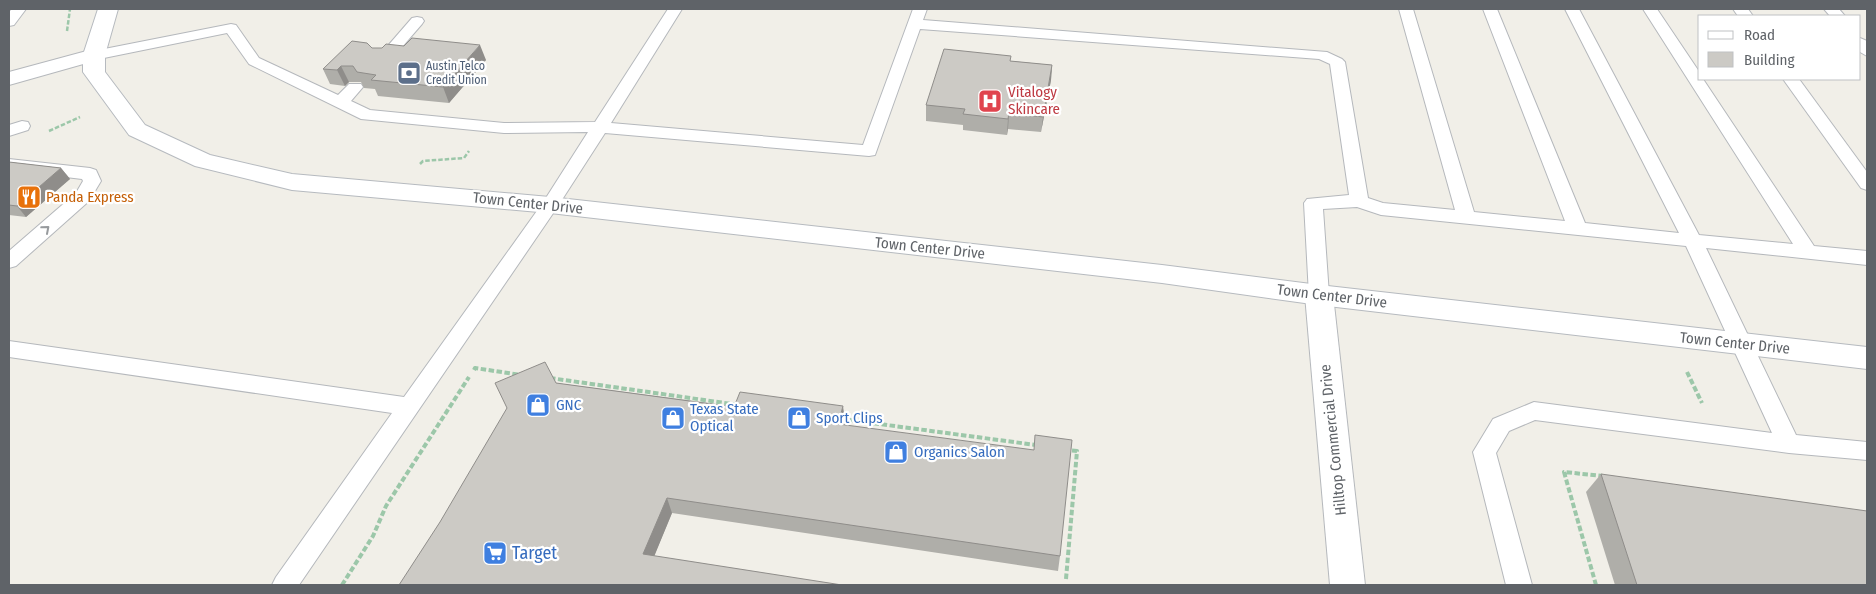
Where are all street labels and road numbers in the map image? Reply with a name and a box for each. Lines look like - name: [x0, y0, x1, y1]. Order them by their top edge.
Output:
- street label: Town Center Drive: [472, 188, 584, 218]
- street label: Town Center Drive: [874, 233, 986, 263]
- street label: Town Center Drive: [1276, 280, 1388, 312]
- street label: Town Center Drive: [1679, 328, 1791, 358]
- street label: Hilltop Commercial Drive: [1316, 363, 1350, 517]

